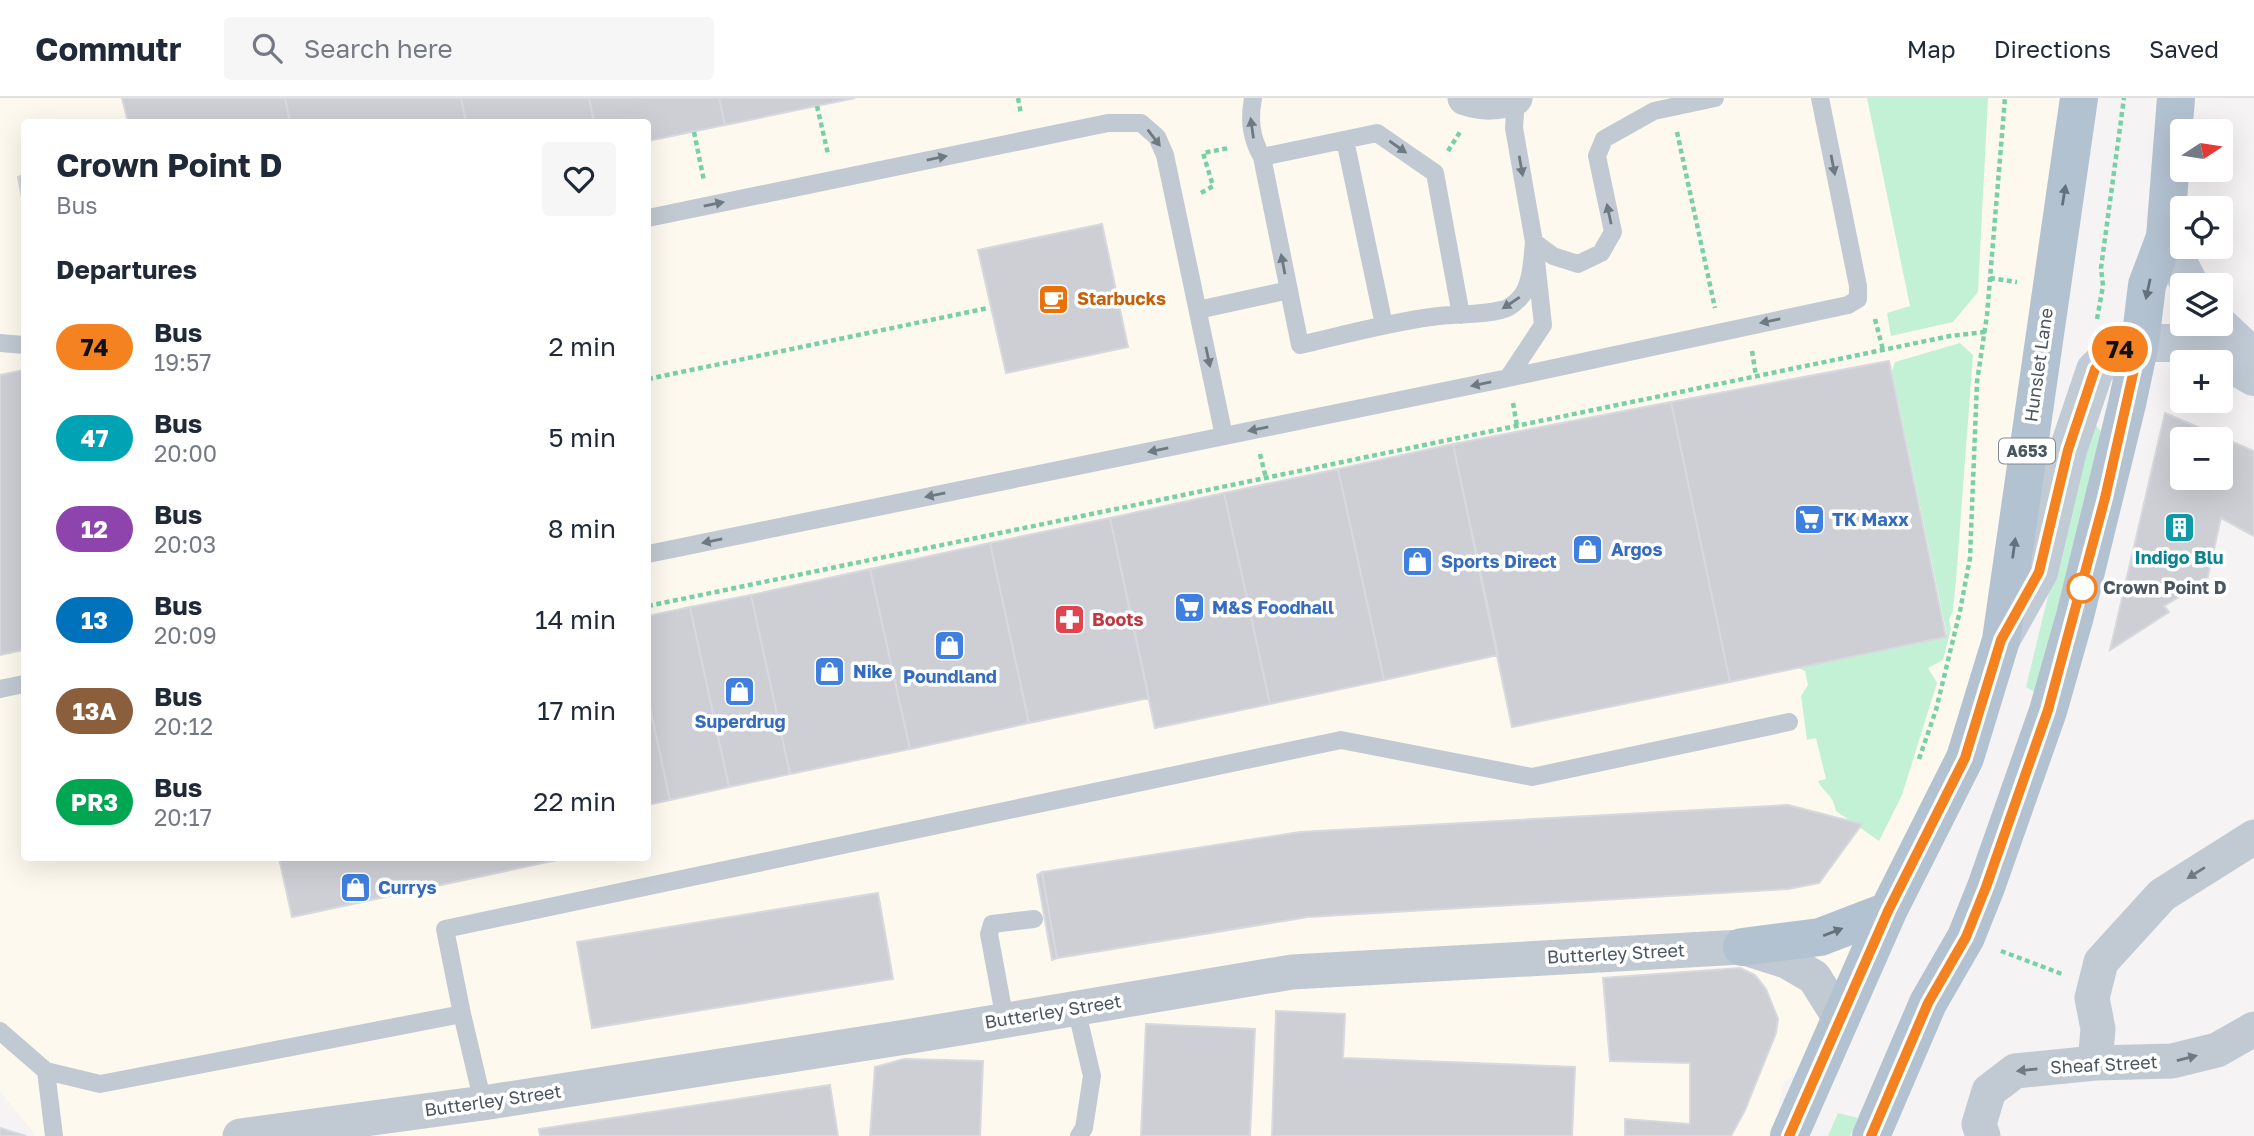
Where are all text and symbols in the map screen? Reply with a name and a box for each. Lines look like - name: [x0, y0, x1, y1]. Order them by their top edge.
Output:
- search box: [224, 17, 714, 80]
- text: Commutr: [35, 29, 182, 68]
- icon: search: [248, 29, 286, 67]
- text: Search here: [304, 33, 453, 64]
- text: Map: [1907, 34, 1956, 63]
- text: Directions: [1994, 34, 2111, 63]
- text: Saved: [2149, 34, 2219, 63]
- one-way arrow: [1246, 117, 1257, 139]
- north arrow: [2170, 119, 2233, 182]
- map controls: [2170, 119, 2233, 490]
- one-way arrow: [1147, 128, 1161, 147]
- one-way arrow: [1389, 140, 1407, 154]
- button: heart: [542, 142, 616, 216]
- text: Crown Point D: [56, 145, 283, 184]
- one-way arrow: [926, 153, 948, 164]
- one-way arrow: [1828, 154, 1839, 176]
- one-way arrow: [1516, 155, 1527, 177]
- one-way arrow: [2059, 184, 2070, 206]
- text: Bus: [56, 191, 98, 219]
- button: locate: [2170, 196, 2233, 259]
- one-way arrow: [703, 199, 725, 210]
- one-way arrow: [1604, 203, 1615, 225]
- one-way arrow: [1278, 253, 1289, 275]
- text: Departures: [56, 254, 197, 285]
- button: layers: [2170, 273, 2233, 336]
- one-way arrow: [2142, 278, 2153, 300]
- cafe icon: Starbucks: [1037, 282, 1071, 316]
- place label: Starbucks: [1077, 287, 1166, 309]
- one-way arrow: [1502, 296, 1521, 310]
- street label: Hunslet Lane: [2019, 306, 2057, 423]
- one-way arrow: [1759, 316, 1781, 327]
- text: Bus: [154, 317, 202, 348]
- line badge: 74: [2088, 326, 2152, 372]
- text: 2 min: [548, 331, 616, 362]
- text: 74: [80, 332, 109, 361]
- text: 74: [2106, 334, 2134, 363]
- one-way arrow: [1203, 346, 1214, 368]
- text: 19:57: [154, 348, 212, 376]
- button: +: [2170, 350, 2233, 413]
- one-way arrow: [1470, 378, 1492, 389]
- text: Bus: [154, 408, 202, 439]
- text: 5 min: [548, 422, 616, 453]
- text: 47: [80, 423, 109, 452]
- one-way arrow: [1247, 423, 1269, 434]
- button: −: [2170, 427, 2233, 490]
- road number: A653: [1999, 438, 2055, 464]
- text: 20:00: [154, 439, 217, 467]
- one-way arrow: [1146, 444, 1168, 455]
- one-way arrow: [924, 490, 946, 501]
- text: Bus: [154, 499, 202, 530]
- supermarket icon: TK Maxx: [1792, 503, 1826, 537]
- place label: TK Maxx: [1832, 508, 1909, 530]
- building icon: Indigo Blu: [2162, 510, 2196, 544]
- text: 8 min: [548, 513, 616, 544]
- text: 12: [81, 514, 108, 543]
- text: 20:03: [154, 530, 216, 558]
- shop icon: Argos: [1571, 533, 1605, 567]
- one-way arrow: [701, 535, 723, 546]
- one-way arrow: [2009, 537, 2020, 559]
- place label: Argos: [1611, 538, 1662, 560]
- shop icon: Sports Direct: [1401, 545, 1435, 579]
- place label: Indigo Blu: [2135, 546, 2223, 568]
- place label: Sports Direct: [1441, 550, 1557, 572]
- marker: Crown Point D: [2067, 573, 2097, 603]
- place label: Crown Point D: [2103, 576, 2227, 598]
- text: Bus: [154, 590, 202, 621]
- supermarket icon: M&S Foodhall: [1172, 591, 1206, 625]
- place label: M&S Foodhall: [1212, 596, 1334, 618]
- pharmacy icon: Boots: [1052, 603, 1086, 637]
- text: 14 min: [535, 604, 616, 635]
- text: 13: [81, 605, 108, 634]
- place label: Boots: [1092, 608, 1143, 630]
- text: 20:09: [154, 621, 217, 649]
- shop icon: Poundland: [933, 629, 967, 663]
- shop icon: Nike: [813, 655, 847, 689]
- place label: Nike: [853, 660, 893, 682]
- place label: Poundland: [903, 665, 997, 687]
- shop icon: Superdrug: [723, 674, 757, 708]
- text: Bus: [154, 681, 202, 712]
- text: 17 min: [537, 695, 616, 726]
- text: 13A: [72, 696, 117, 725]
- place label: Superdrug: [694, 710, 786, 732]
- text: 20:12: [154, 712, 213, 740]
- text: Bus: [154, 772, 202, 803]
- text: 22 min: [533, 786, 616, 817]
- text: PR3: [71, 787, 118, 816]
- text: 20:17: [154, 803, 212, 831]
- one-way arrow: [2187, 867, 2206, 880]
- shop icon: Currys: [338, 871, 372, 905]
- place label: Currys: [378, 876, 437, 898]
- one-way arrow: [1823, 926, 1844, 937]
- street label: Butterley Street: [1546, 938, 1686, 968]
- street label: Butterley Street: [983, 989, 1123, 1033]
- street label: Sheaf Street: [2050, 1050, 2158, 1078]
- one-way arrow: [2176, 1052, 2198, 1063]
- one-way arrow: [2016, 1065, 2038, 1076]
- street label: Butterley Street: [423, 1080, 563, 1121]

